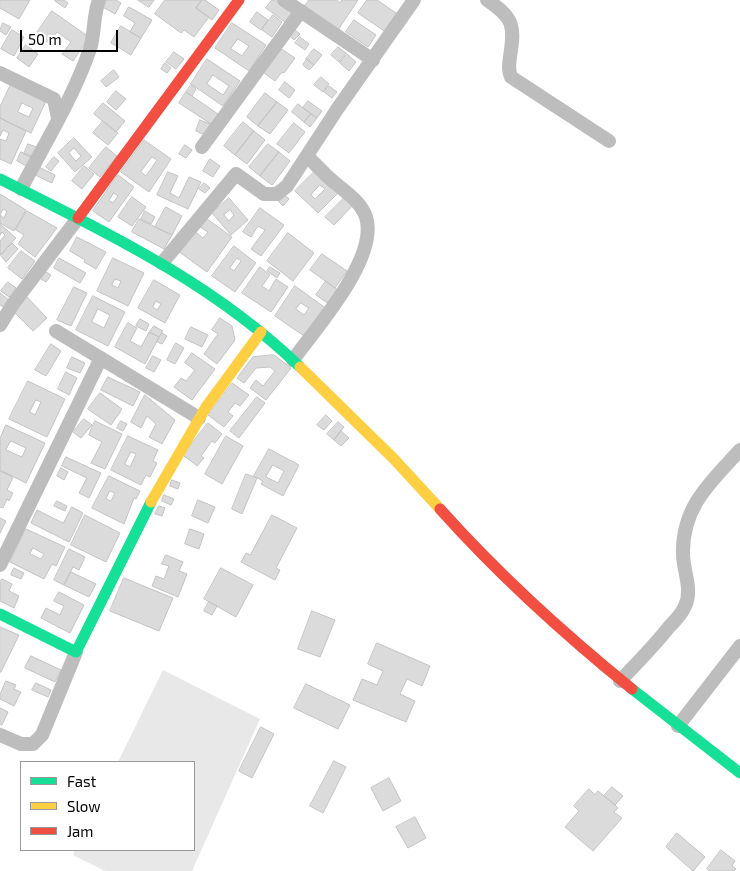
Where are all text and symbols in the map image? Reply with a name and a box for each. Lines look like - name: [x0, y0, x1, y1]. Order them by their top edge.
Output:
- scale bar: [22, 20, 120, 52]
- text: 50 m: [28, 30, 62, 48]
- legend: [20, 761, 195, 851]
- text: Fast: [67, 772, 96, 790]
- text: Slow: [67, 797, 101, 815]
- text: Jam: [67, 822, 93, 840]

